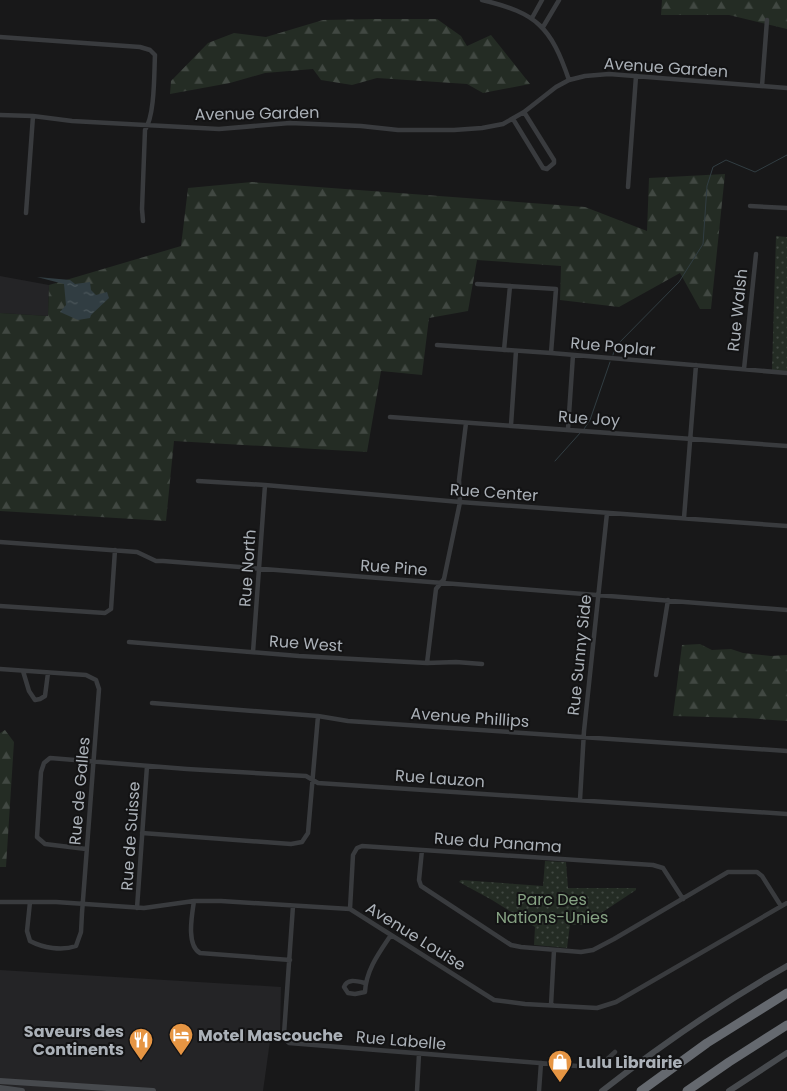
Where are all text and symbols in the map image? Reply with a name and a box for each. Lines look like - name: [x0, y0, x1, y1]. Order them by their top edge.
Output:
- street label: Avenue Garden: [603, 52, 729, 83]
- street label: Avenue Garden: [195, 101, 319, 126]
- street label: Rue Walsh: [722, 268, 753, 353]
- street label: Rue Poplar: [570, 331, 656, 362]
- street label: Rue Joy: [557, 405, 621, 432]
- street label: Rue Center: [449, 478, 539, 507]
- street label: Rue North: [233, 528, 262, 608]
- street label: Rue Pine: [359, 554, 429, 581]
- street label: Rue Sunny Side: [562, 593, 597, 717]
- street label: Rue West: [268, 629, 344, 658]
- street label: Avenue Phillips: [410, 702, 530, 733]
- street label: Rue de Galles: [63, 736, 96, 846]
- street label: Rue Lauzon: [394, 764, 486, 793]
- street label: Rue de Suisse: [115, 781, 146, 891]
- street label: Rue du Panama: [433, 827, 563, 858]
- park label: Parc Des Nations-Unies: [496, 888, 608, 929]
- street label: Avenue Louise: [361, 896, 470, 976]
- place label: Saveurs des Continents: [24, 1020, 124, 1061]
- hotel icon: Motel Mascouche: [168, 1022, 194, 1056]
- place label: Motel Mascouche: [198, 1024, 343, 1047]
- street label: Rue Labelle: [355, 1025, 447, 1056]
- restaurant icon: Saveurs des Continents: [128, 1027, 154, 1061]
- shop icon: Lulu Librairie: [547, 1049, 573, 1083]
- place label: Lulu Librairie: [578, 1051, 683, 1074]

